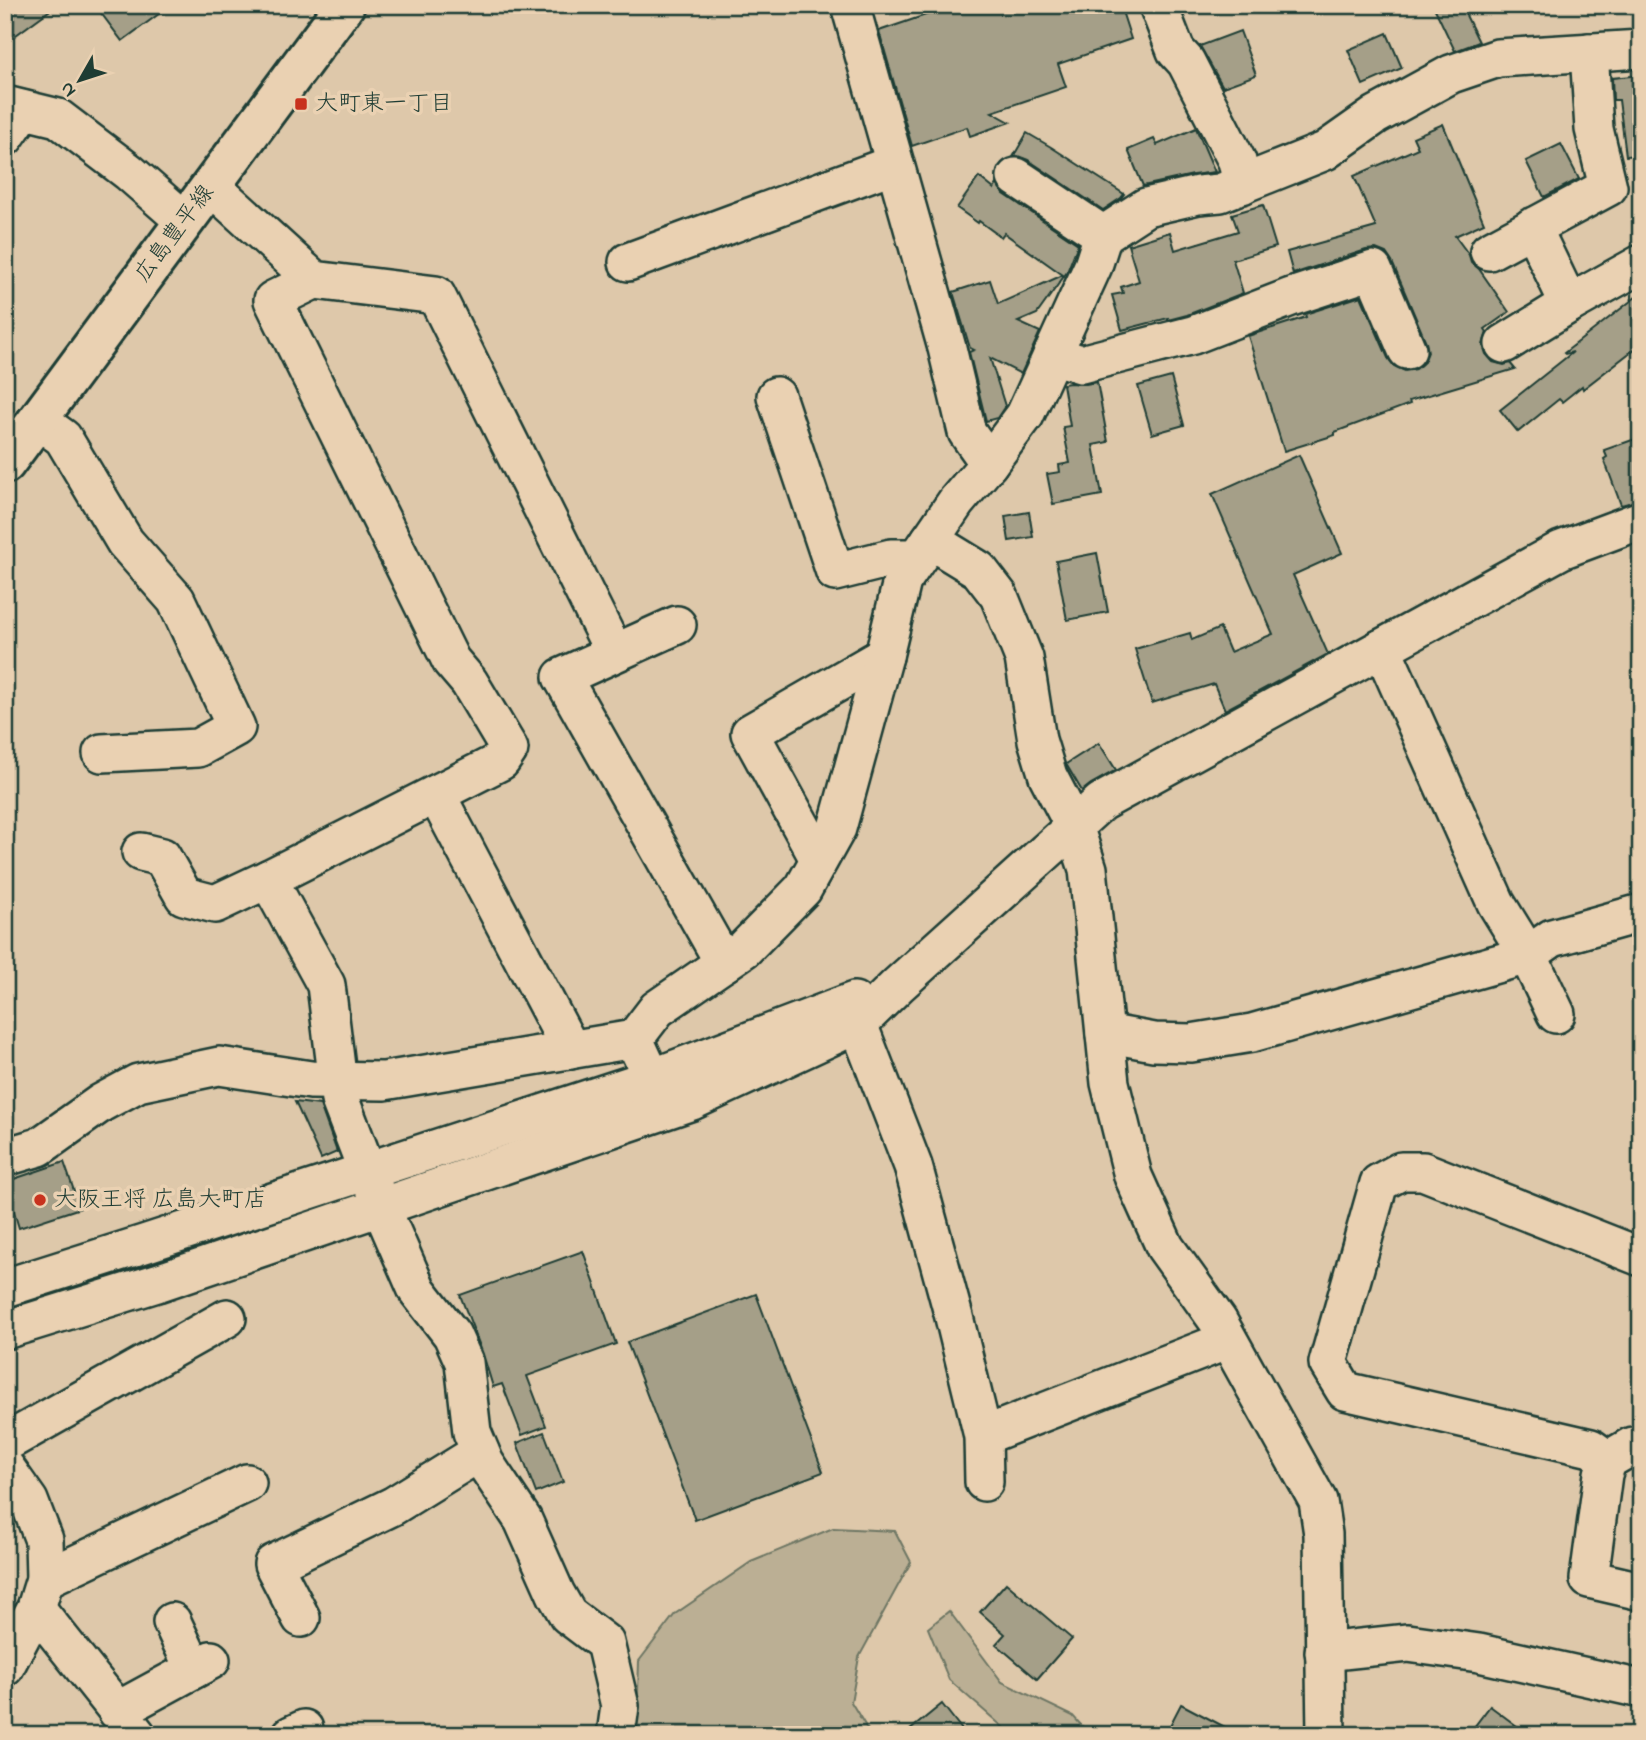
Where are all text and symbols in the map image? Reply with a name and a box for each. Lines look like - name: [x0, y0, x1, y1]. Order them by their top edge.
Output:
- north arrow: [46, 46, 116, 116]
- text: N: [54, 76, 83, 103]
- place label: 大町東一丁目: [315, 88, 453, 121]
- marker: 大町東一丁目: [293, 96, 309, 112]
- street label: 広島豊平線: [127, 178, 223, 290]
- place label: 大阪王将 広島大町店: [54, 1184, 267, 1217]
- marker: 大阪王将 広島大町店: [32, 1192, 48, 1208]

